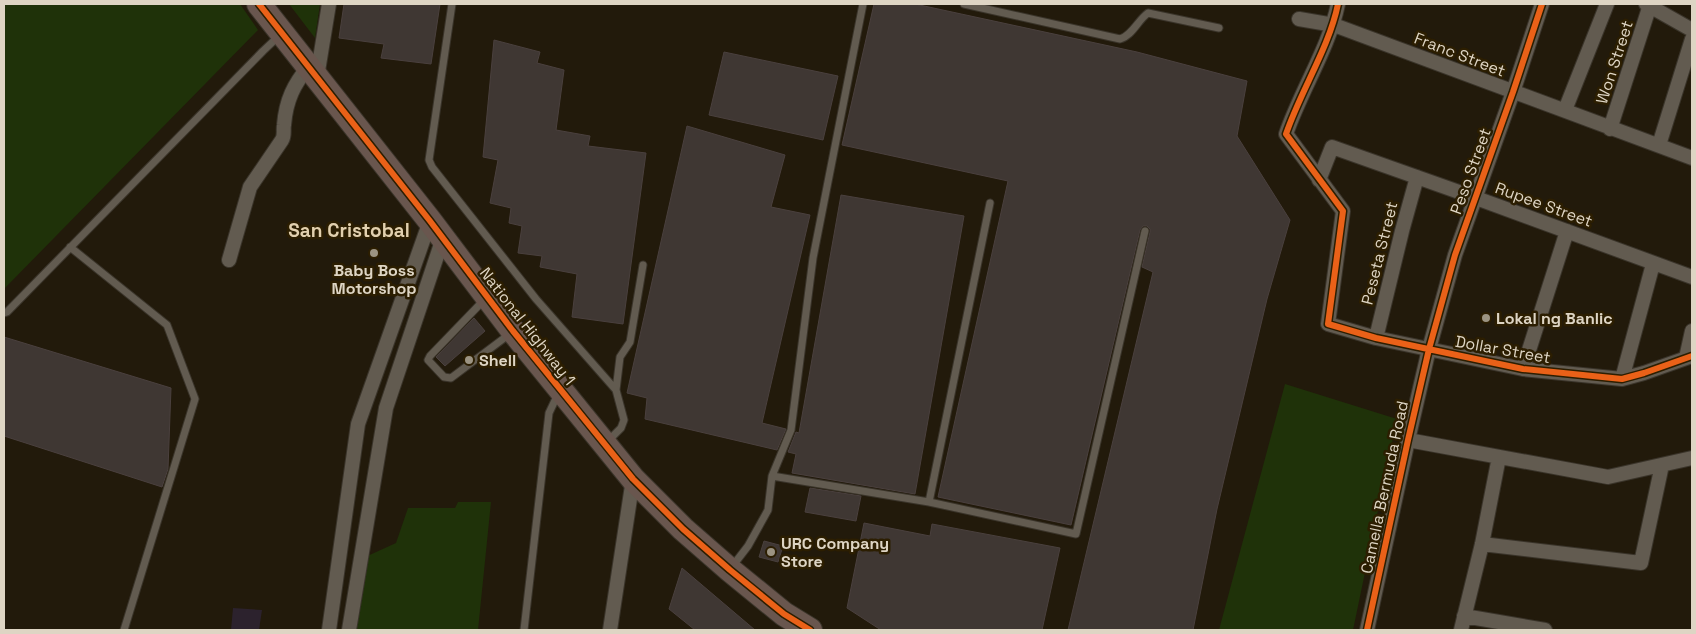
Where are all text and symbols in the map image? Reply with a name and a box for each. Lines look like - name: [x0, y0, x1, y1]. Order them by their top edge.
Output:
- street label: Won Street: [1591, 18, 1638, 107]
- street label: Franc Street: [1411, 27, 1508, 81]
- street label: Peso Street: [1445, 125, 1496, 217]
- street label: Rupee Street: [1492, 177, 1595, 232]
- street label: Peseta Street: [1356, 199, 1402, 307]
- district label: San Cristobal: [288, 218, 410, 243]
- marker: Baby Boss Motorshop: [368, 247, 380, 259]
- place label: Baby Boss Motorshop: [332, 260, 416, 299]
- street label: National Highway 1: [475, 263, 580, 390]
- place label: Lokal ng Banlic: [1496, 308, 1613, 329]
- marker: Lokal ng Banlic: [1480, 312, 1492, 324]
- street label: Dollar Street: [1454, 331, 1552, 368]
- place label: Shell: [479, 350, 516, 371]
- marker: Shell: [463, 354, 475, 366]
- street label: Camella Bermuda Road: [1356, 399, 1413, 575]
- place label: URC Company Store: [781, 533, 889, 572]
- marker: URC Company Store: [765, 546, 777, 558]

